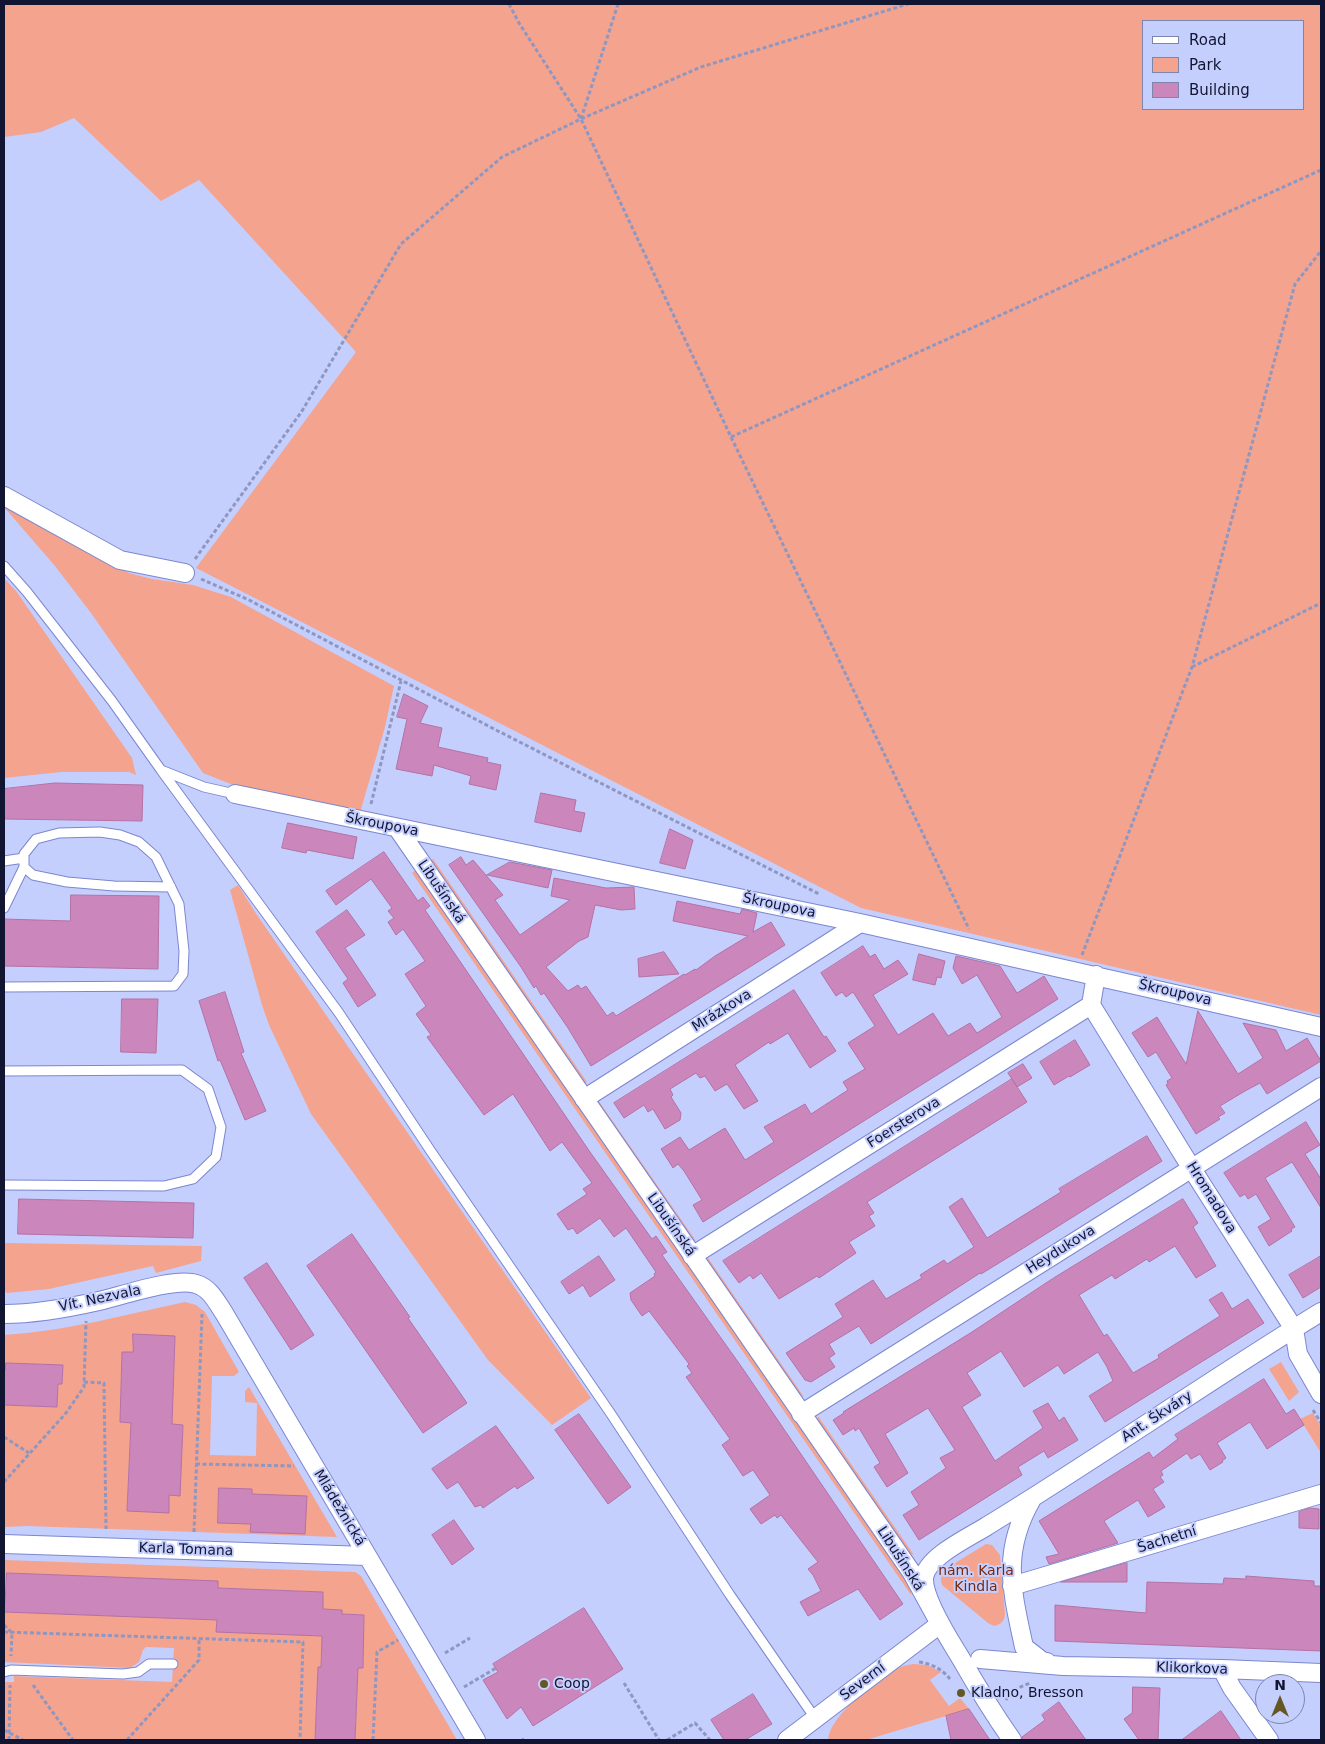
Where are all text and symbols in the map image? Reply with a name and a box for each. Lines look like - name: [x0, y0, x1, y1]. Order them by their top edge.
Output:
- legend: [1142, 20, 1305, 110]
- text: Road: [1189, 31, 1227, 49]
- text: Park: [1189, 56, 1221, 74]
- text: Building: [1189, 81, 1250, 99]
- street label: Škroupova: [344, 810, 420, 840]
- street label: Libušínská: [414, 857, 468, 927]
- street label: Škroupova: [741, 890, 817, 922]
- street label: Škroupova: [1137, 976, 1213, 1010]
- street label: Mrázkova: [689, 986, 755, 1036]
- street label: Foersterova: [864, 1094, 944, 1152]
- street label: Hromadova: [1182, 1159, 1240, 1237]
- street label: Libušínská: [643, 1190, 699, 1260]
- street label: Heydukova: [1023, 1222, 1099, 1278]
- street label: Vít. Nezvala: [57, 1282, 143, 1316]
- street label: Ant. Škváry: [1119, 1388, 1195, 1446]
- street label: Mládežnická: [310, 1467, 368, 1549]
- street label: Šachetní: [1135, 1523, 1199, 1557]
- street label: Libušínská: [873, 1524, 927, 1594]
- street label: Karla Tomana: [138, 1540, 234, 1560]
- park label: nám. Karla Kindla: [938, 1563, 1014, 1595]
- street label: Severní: [837, 1659, 889, 1705]
- street label: Klikorkova: [1156, 1659, 1228, 1679]
- north arrow: [1255, 1674, 1305, 1724]
- place label: Coop: [554, 1676, 590, 1692]
- text: N: [1274, 1677, 1286, 1693]
- marker: Coop: [538, 1678, 550, 1690]
- place label: Kladno, Bresson: [971, 1685, 1084, 1701]
- marker: Kladno, Bresson: [955, 1687, 967, 1699]

